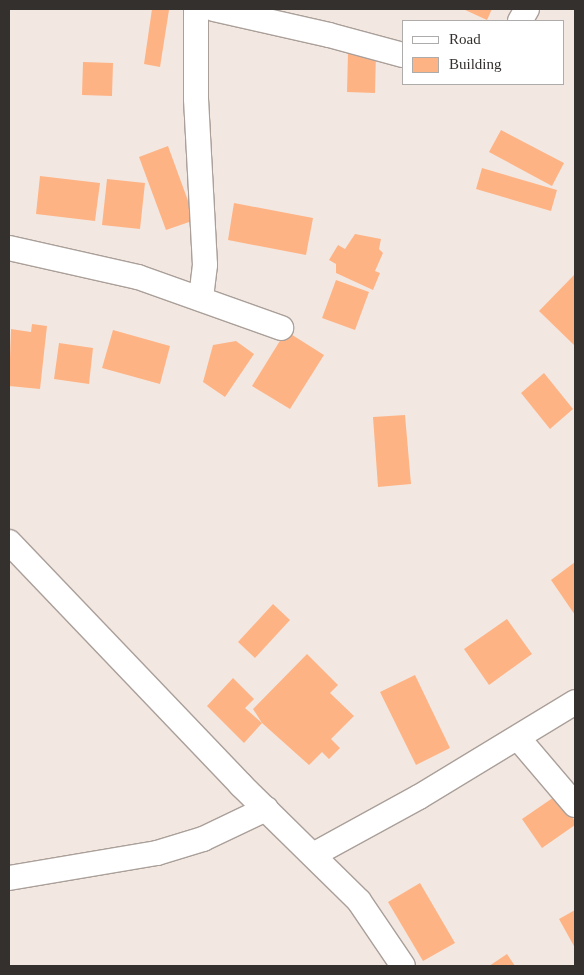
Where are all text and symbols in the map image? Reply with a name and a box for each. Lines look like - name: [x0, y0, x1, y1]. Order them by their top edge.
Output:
- legend: [402, 20, 564, 85]
- text: Road: [449, 31, 481, 47]
- text: Building: [449, 56, 502, 72]

